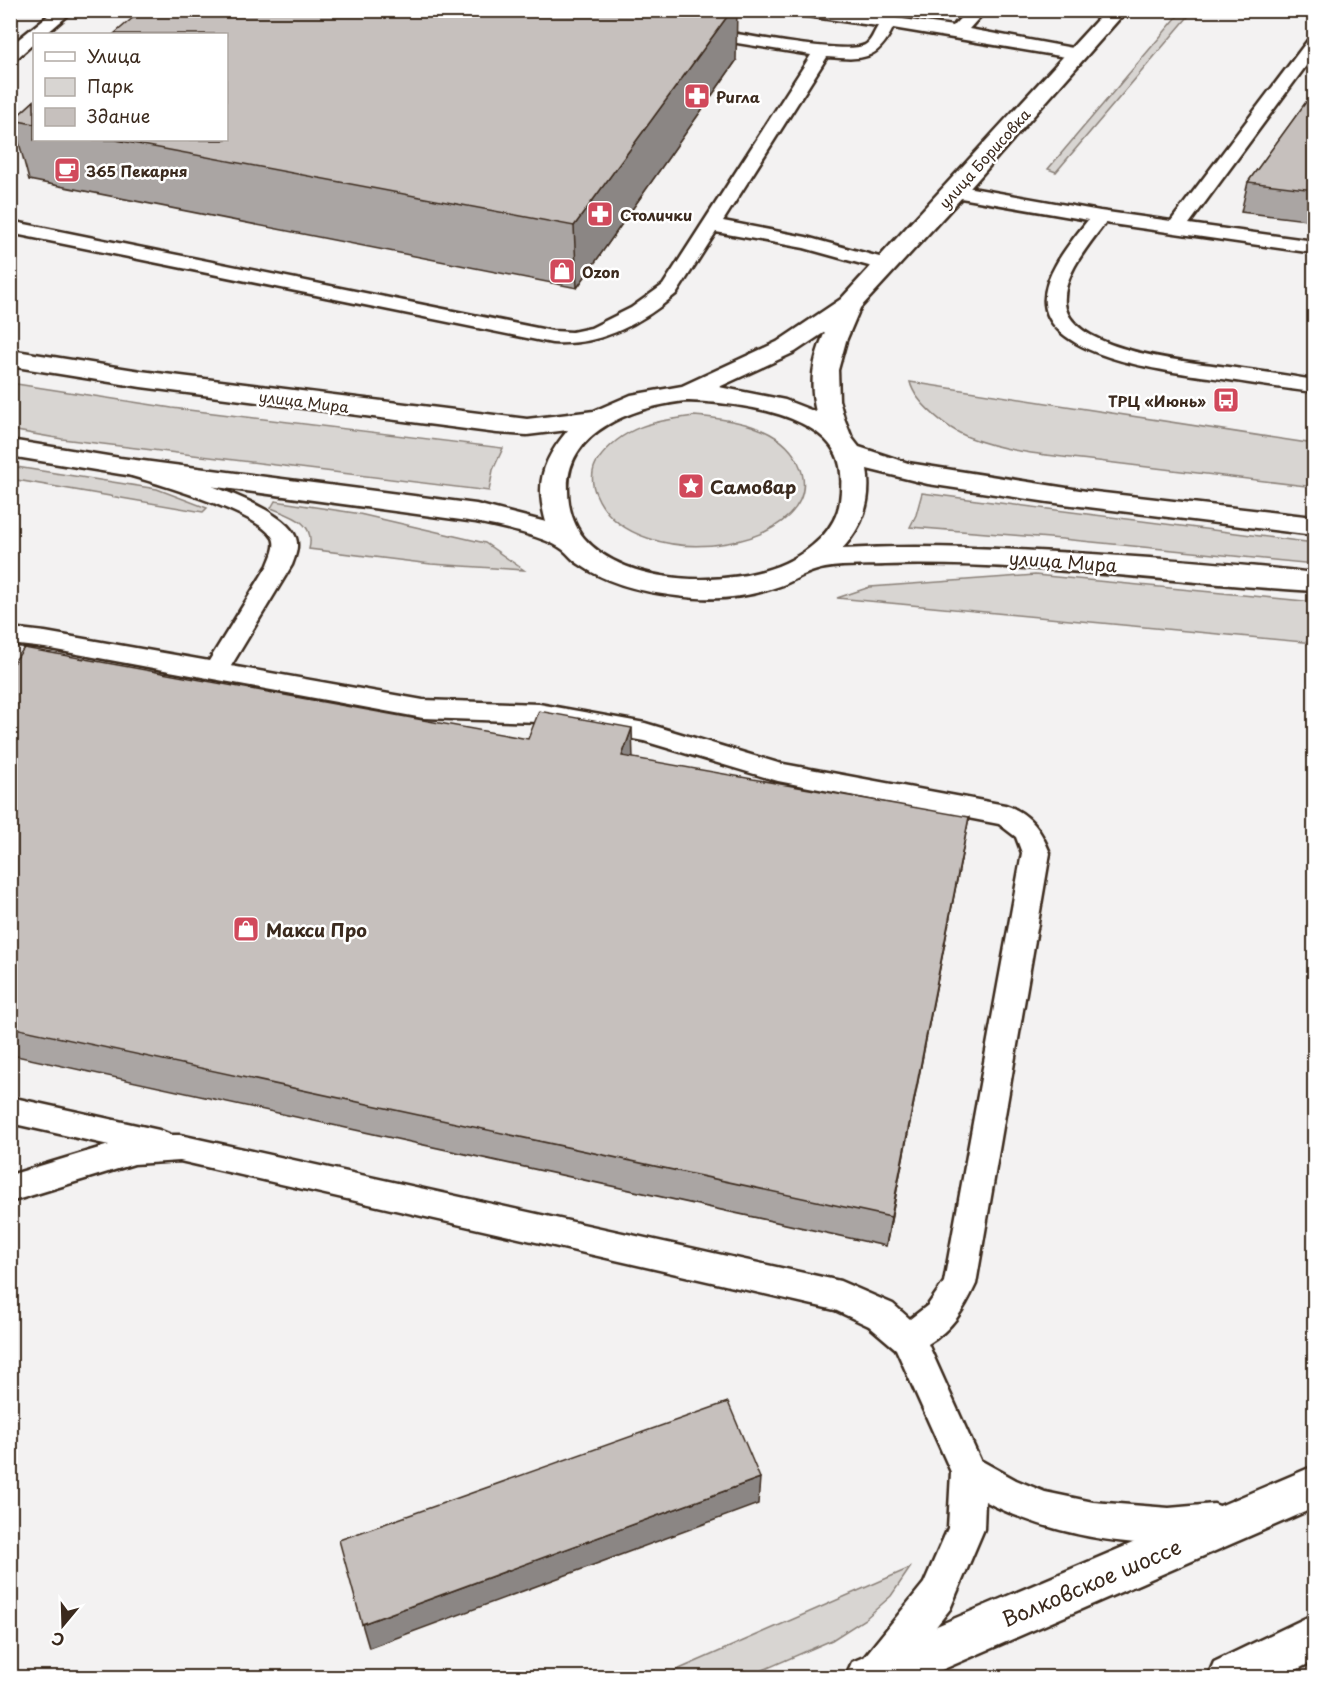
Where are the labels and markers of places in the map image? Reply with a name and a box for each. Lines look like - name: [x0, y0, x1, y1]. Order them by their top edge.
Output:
- pharmacy icon: Ригла: [682, 81, 712, 111]
- place label: Ригла: [716, 85, 760, 108]
- cafe icon: 365 Пекарня: [52, 155, 82, 185]
- place label: 365 Пекарня: [86, 159, 188, 182]
- pharmacy icon: Столички: [585, 199, 615, 229]
- place label: Столички: [620, 203, 692, 226]
- shop icon: Ozon: [547, 256, 577, 286]
- place label: Ozon: [582, 260, 620, 283]
- bus stop icon: ТРЦ «Июнь»: [1211, 385, 1241, 415]
- place label: ТРЦ «Июнь»: [1108, 389, 1206, 412]
- place icon: Самовар: [676, 471, 706, 501]
- place label: Самовар: [710, 473, 796, 500]
- shop icon: Макси Про: [231, 914, 261, 944]
- place label: Макси Про: [266, 916, 367, 943]

